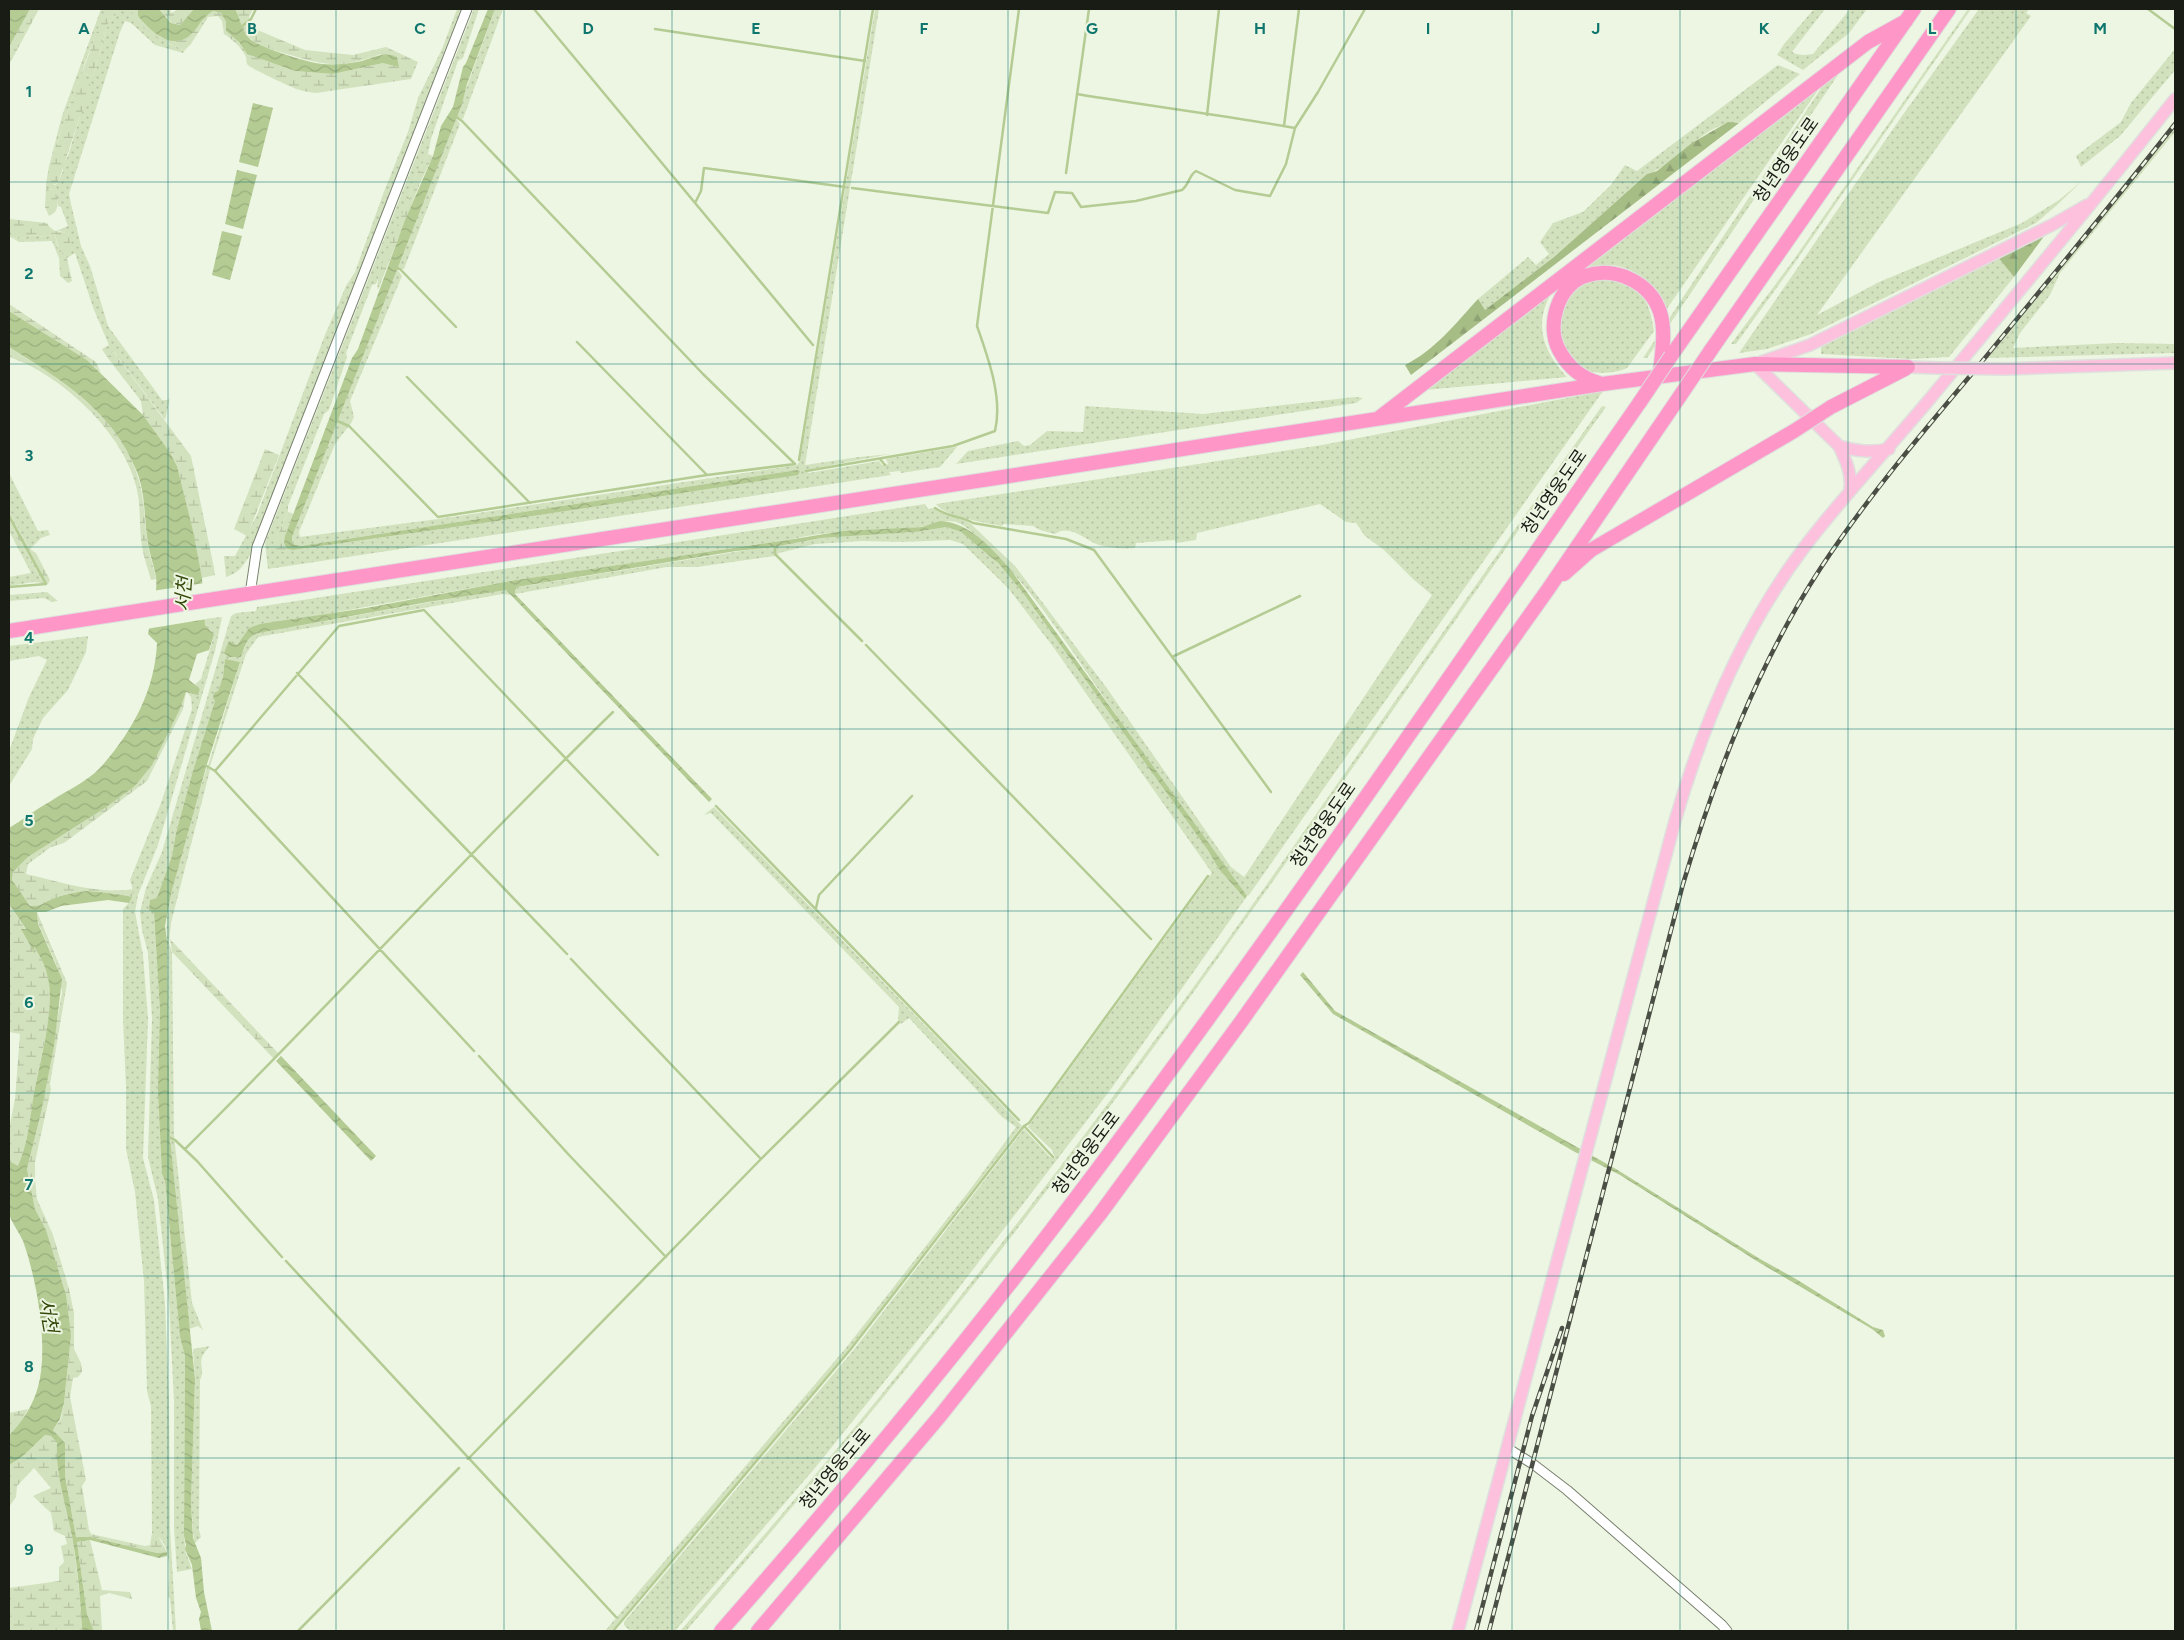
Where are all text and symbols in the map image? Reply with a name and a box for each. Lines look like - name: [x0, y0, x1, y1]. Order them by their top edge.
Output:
- text: A: [78, 19, 90, 38]
- text: B: [247, 19, 257, 38]
- text: C: [414, 19, 426, 38]
- text: D: [582, 19, 594, 38]
- text: E: [751, 19, 761, 38]
- text: F: [920, 19, 929, 38]
- text: G: [1086, 19, 1098, 38]
- text: H: [1254, 19, 1266, 38]
- text: I: [1426, 19, 1430, 38]
- text: J: [1592, 19, 1600, 38]
- text: K: [1759, 19, 1770, 38]
- text: L: [1928, 19, 1937, 38]
- text: M: [2093, 19, 2107, 38]
- text: 1: [26, 82, 32, 101]
- street label: 청년영웅도로: [1748, 113, 1824, 207]
- text: 2: [24, 264, 34, 283]
- street label: 청년영웅도로: [1516, 445, 1592, 539]
- text: 3: [25, 446, 34, 465]
- water label: 서천: [171, 574, 196, 612]
- text: 4: [24, 628, 34, 647]
- street label: 청년영웅도로: [1285, 778, 1361, 872]
- text: 5: [24, 811, 34, 830]
- text: 6: [24, 993, 34, 1012]
- street label: 청년영웅도로: [1047, 1107, 1125, 1199]
- text: 7: [25, 1175, 34, 1194]
- water label: 서천: [34, 1296, 63, 1336]
- text: 8: [24, 1357, 34, 1376]
- street label: 청년영웅도로: [795, 1424, 875, 1514]
- text: 9: [24, 1540, 34, 1559]

